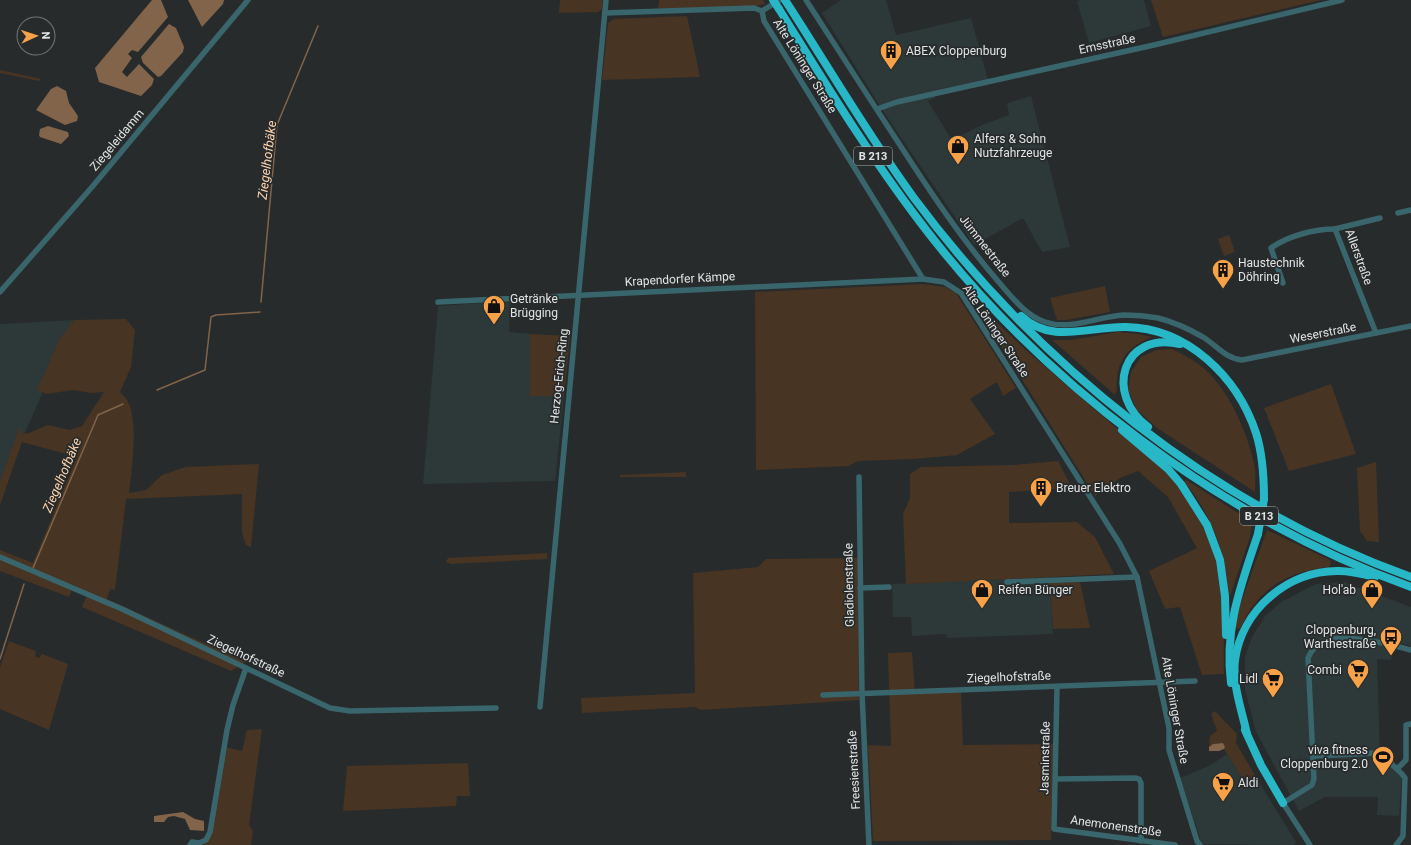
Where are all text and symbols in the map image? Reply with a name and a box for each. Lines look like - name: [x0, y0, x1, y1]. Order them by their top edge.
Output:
- north arrow: [16, 16, 56, 56]
- street label: Alte Löninger Straße: [770, 16, 840, 116]
- text: N: [39, 31, 52, 40]
- street label: Emsstraße: [1077, 31, 1137, 57]
- building icon: ABEX Cloppenburg: [878, 38, 904, 71]
- place label: ABEX Cloppenburg: [906, 44, 1007, 58]
- street label: Ziegeleidamm: [87, 106, 147, 174]
- water label: Ziegelhofbäke: [255, 119, 279, 201]
- place label: Alfers & Sohn Nutzfahrzeuge: [974, 132, 1052, 160]
- shop icon: Alfers & Sohn Nutzfahrzeuge: [945, 133, 971, 166]
- road number: B 213: [854, 147, 892, 165]
- street label: Jümmestraße: [957, 212, 1013, 280]
- street label: Allerstraße: [1342, 227, 1376, 287]
- place label: Haustechnik Döhring: [1238, 256, 1306, 284]
- building icon: Haustechnik Döhring: [1210, 257, 1236, 290]
- street label: Krapendorfer Kämpe: [624, 269, 736, 289]
- street label: Alte Löninger Straße: [960, 282, 1032, 380]
- place label: Getränke Brügging: [510, 292, 558, 320]
- shop icon: Getränke Brügging: [481, 293, 507, 326]
- street label: Weserstraße: [1289, 320, 1357, 346]
- street label: Herzog-Erich-Ring: [547, 328, 571, 424]
- water label: Ziegelhofbäke: [39, 435, 85, 515]
- building icon: Breuer Elektro: [1028, 475, 1054, 508]
- place label: Breuer Elektro: [1056, 481, 1131, 495]
- road number: B 213: [1240, 507, 1278, 525]
- street label: Gladiolenstraße: [841, 543, 857, 627]
- shop icon: Reifen Bünger: [969, 577, 995, 610]
- shop icon: Hol'ab: [1359, 577, 1385, 610]
- place label: Reifen Bünger: [998, 583, 1073, 597]
- place label: Hol'ab: [1323, 583, 1356, 597]
- place label: Cloppenburg, Warthestraße: [1304, 623, 1376, 651]
- bus stop icon: Cloppenburg, Warthestraße: [1378, 624, 1404, 657]
- street label: Ziegelhofstraße: [205, 632, 287, 680]
- street label: Alte Löninger Straße: [1159, 655, 1191, 765]
- supermarket icon: Combi: [1345, 657, 1371, 690]
- place label: Combi: [1307, 663, 1342, 677]
- supermarket icon: Lidl: [1260, 666, 1286, 699]
- street label: Ziegelhofstraße: [967, 669, 1051, 685]
- place label: Lidl: [1239, 672, 1258, 686]
- street label: Jasminstraße: [1037, 721, 1053, 795]
- street label: Freesienstraße: [845, 730, 863, 810]
- place label: viva fitness Cloppenburg 2.0: [1280, 743, 1368, 771]
- sports icon: viva fitness Cloppenburg 2.0: [1370, 744, 1396, 777]
- supermarket icon: Aldi: [1210, 770, 1236, 803]
- place label: Aldi: [1238, 776, 1259, 790]
- street label: Anemonenstraße: [1070, 813, 1162, 839]

